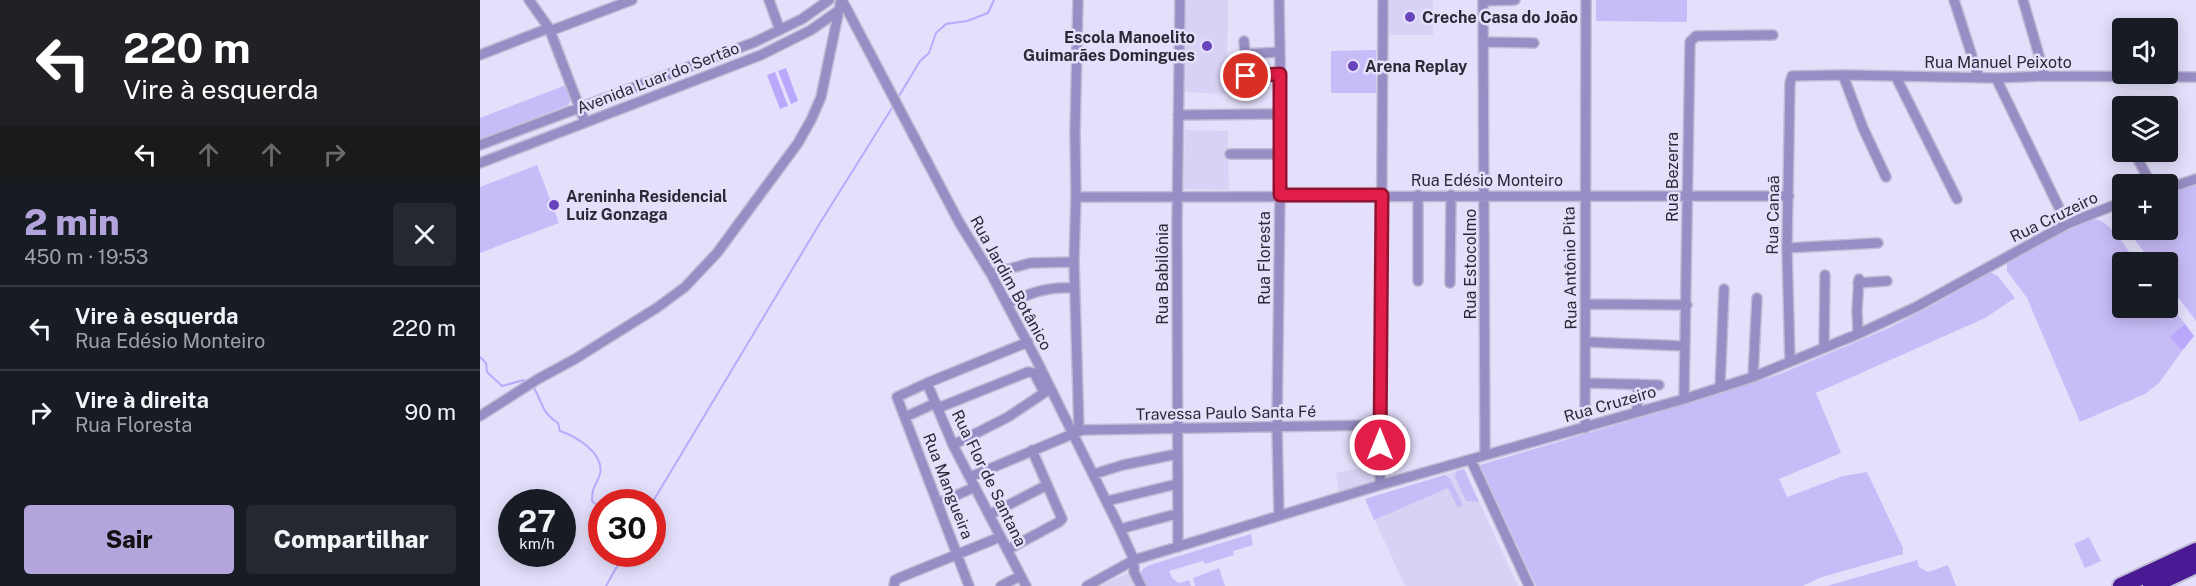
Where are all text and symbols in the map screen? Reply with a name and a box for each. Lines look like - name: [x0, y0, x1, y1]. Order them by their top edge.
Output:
- place label: Creche Casa do João: [1422, 8, 1578, 27]
- marker: Creche Casa do João: [1403, 10, 1417, 24]
- map controls: [2112, 18, 2178, 318]
- button: sound: [2112, 18, 2178, 84]
- text: 220 m: [123, 23, 251, 72]
- icon: left: [24, 24, 102, 102]
- place label: Escola Manoelito Guimarães Domingues: [1023, 28, 1195, 65]
- street label: Avenida Luar do Sertão: [574, 38, 742, 118]
- marker: Escola Manoelito Guimarães Domingues: [1200, 39, 1214, 53]
- pin: [1220, 50, 1271, 101]
- street label: Rua Manuel Peixoto: [1924, 53, 2072, 72]
- place label: Arena Replay: [1365, 57, 1467, 76]
- icon: arrive: [1229, 59, 1262, 92]
- marker: Arena Replay: [1346, 59, 1360, 73]
- text: Vire à esquerda: [123, 73, 318, 105]
- button: layers: [2112, 96, 2178, 162]
- street label: Rua Bezerra: [1663, 132, 1682, 222]
- icon: left: [129, 138, 162, 171]
- icon: ahead: [192, 138, 225, 171]
- icon: ahead: [255, 138, 288, 171]
- icon: right: [318, 138, 351, 171]
- street label: Rua Edésio Monteiro: [1411, 171, 1563, 190]
- button: +: [2112, 174, 2178, 240]
- street label: Rua Canaã: [1763, 175, 1783, 255]
- place label: Areninha Residencial Luiz Gonzaga: [566, 187, 727, 224]
- street label: Rua Cruzeiro: [2007, 188, 2101, 246]
- marker: Areninha Residencial Luiz Gonzaga: [547, 198, 561, 212]
- text: 2 min: [24, 201, 120, 243]
- button: close: [393, 203, 456, 266]
- street label: Rua Antônio Pita: [1559, 206, 1581, 330]
- street label: Rua Estocolmo: [1461, 209, 1480, 319]
- street label: Rua Floresta: [1255, 211, 1274, 305]
- street label: Rua Jardim Botânico: [966, 212, 1056, 354]
- street label: Rua Babilônia: [1153, 223, 1172, 325]
- text: 450 m · 19:53: [24, 245, 148, 269]
- button: −: [2112, 252, 2178, 318]
- text: Vire à esquerda: [75, 303, 239, 329]
- icon: left: [24, 312, 57, 345]
- text: 220 m: [392, 315, 456, 341]
- text: Rua Edésio Monteiro: [75, 329, 265, 353]
- street label: Rua Cruzeiro: [1562, 382, 1658, 426]
- text: Vire à direita: [75, 387, 209, 413]
- icon: right: [24, 396, 57, 429]
- text: 90 m: [405, 399, 456, 425]
- street label: Travessa Paulo Santa Fé: [1136, 402, 1316, 424]
- street label: Rua Flor de Santana: [948, 407, 1030, 549]
- text: Rua Floresta: [75, 413, 192, 437]
- position arrow: [1348, 413, 1412, 477]
- street label: Rua Mangueira: [919, 430, 977, 542]
- speed limit sign: 30: [588, 489, 666, 567]
- text: 27: [518, 503, 556, 539]
- button: Sair: [24, 505, 234, 574]
- button: Compartilhar: [246, 505, 456, 574]
- text: km/h: [519, 535, 555, 552]

